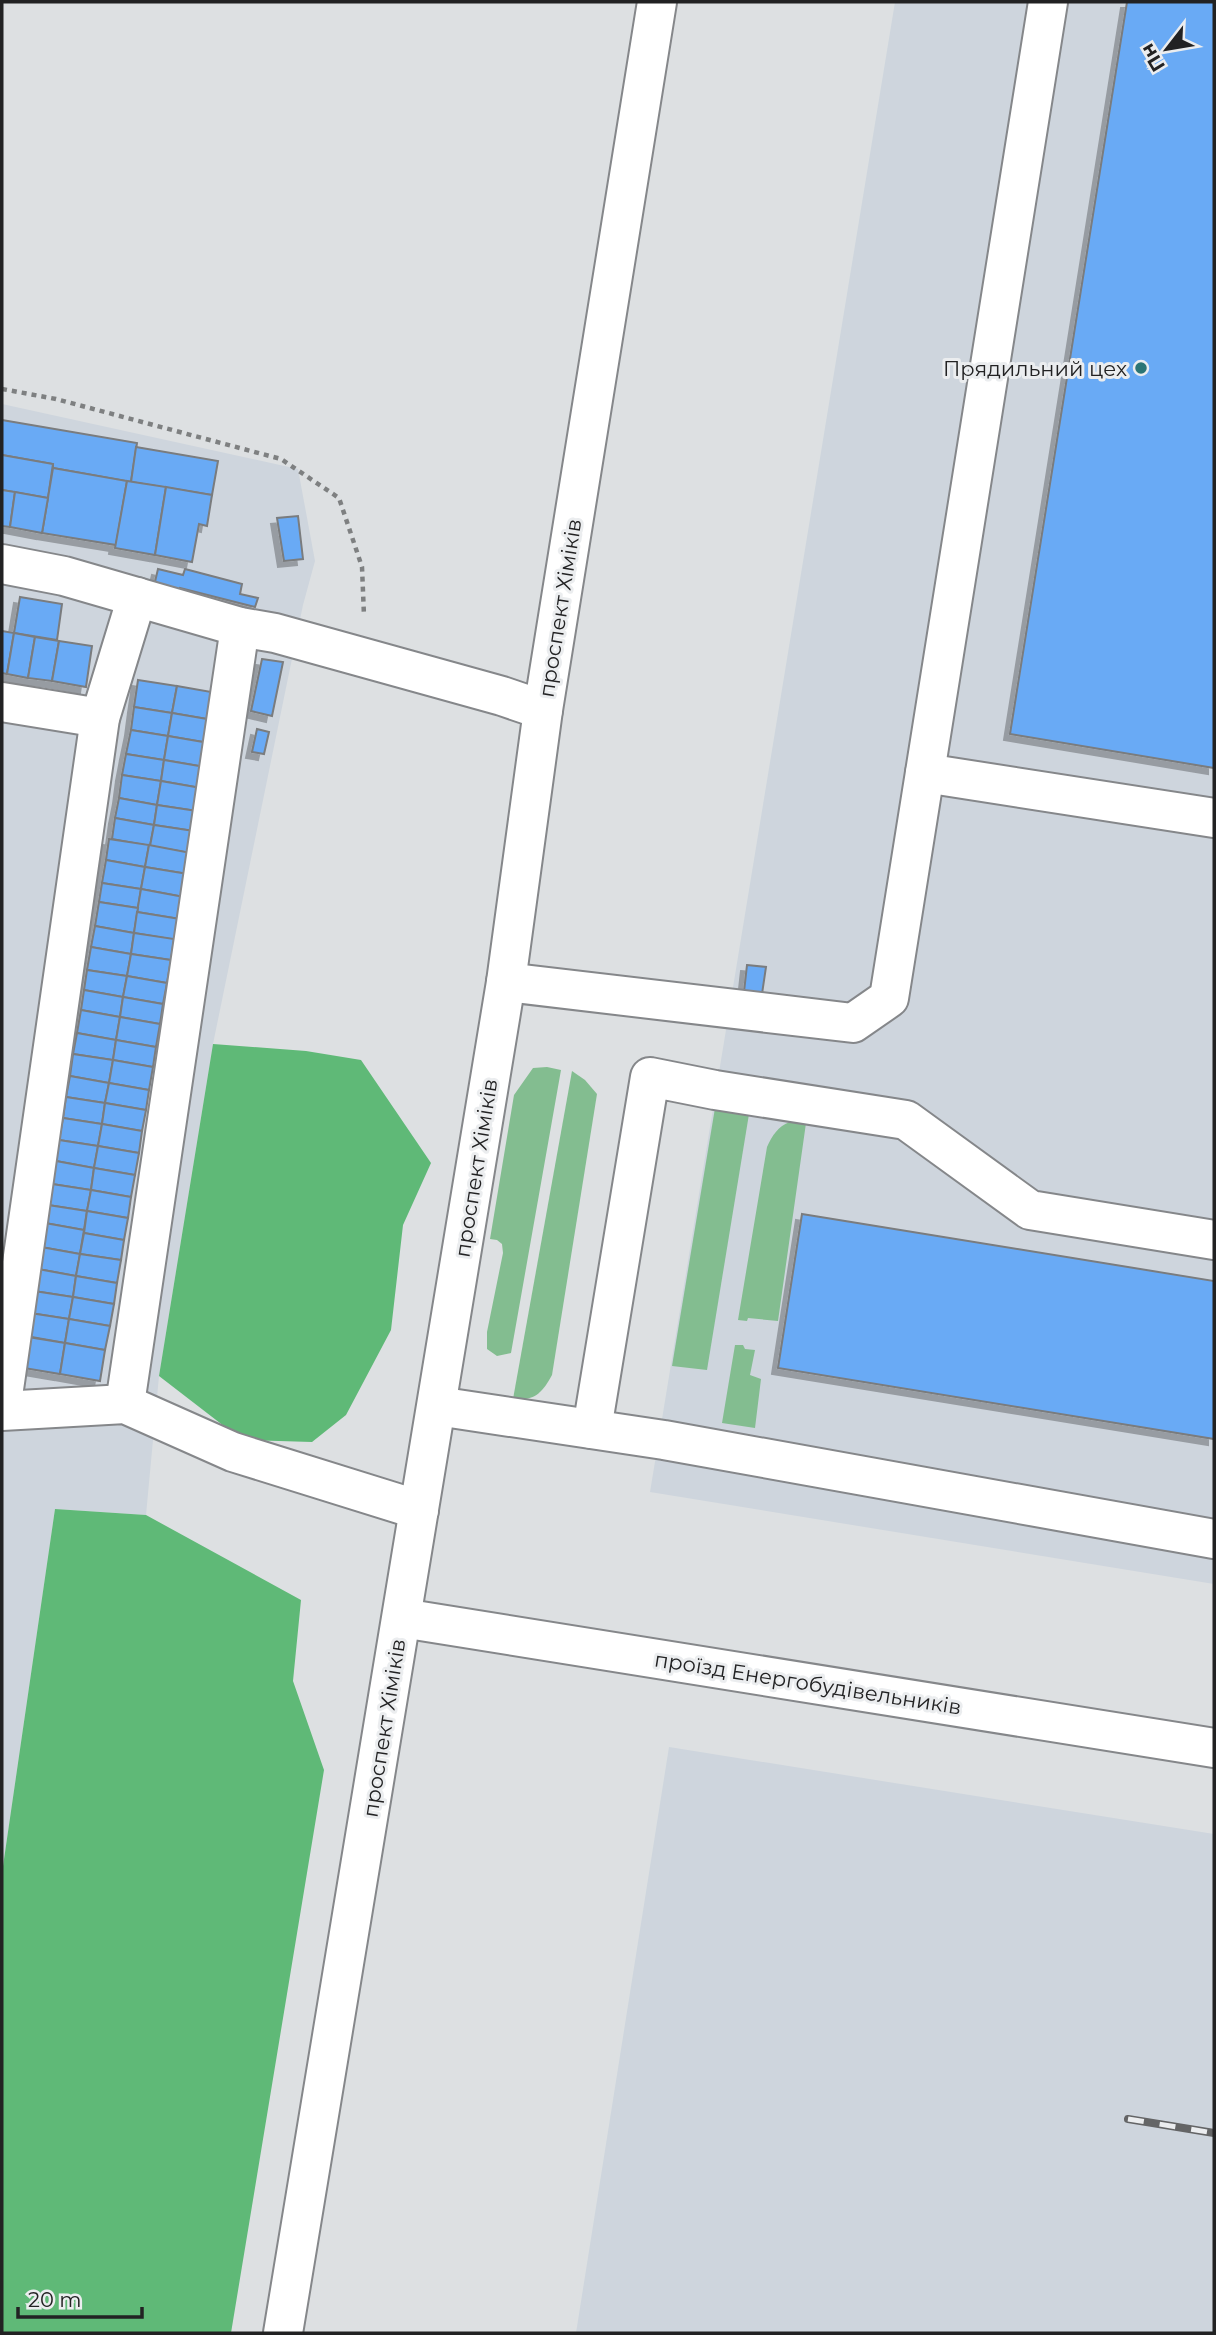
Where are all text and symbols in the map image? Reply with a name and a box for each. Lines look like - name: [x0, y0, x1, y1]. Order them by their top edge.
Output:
- north arrow: [1132, 14, 1202, 84]
- text: Пн: [1136, 39, 1170, 76]
- place label: Прядильний цех: [943, 356, 1127, 381]
- marker: Прядильний цех: [1133, 360, 1149, 376]
- street label: проспект Хіміків: [534, 517, 586, 699]
- street label: проспект Хіміків: [450, 1077, 502, 1259]
- street label: проспект Хіміків: [358, 1637, 410, 1819]
- street label: проїзд Енергобудівельників: [653, 1646, 963, 1720]
- scale bar: [18, 2276, 142, 2320]
- text: 20 m: [28, 2287, 82, 2312]

